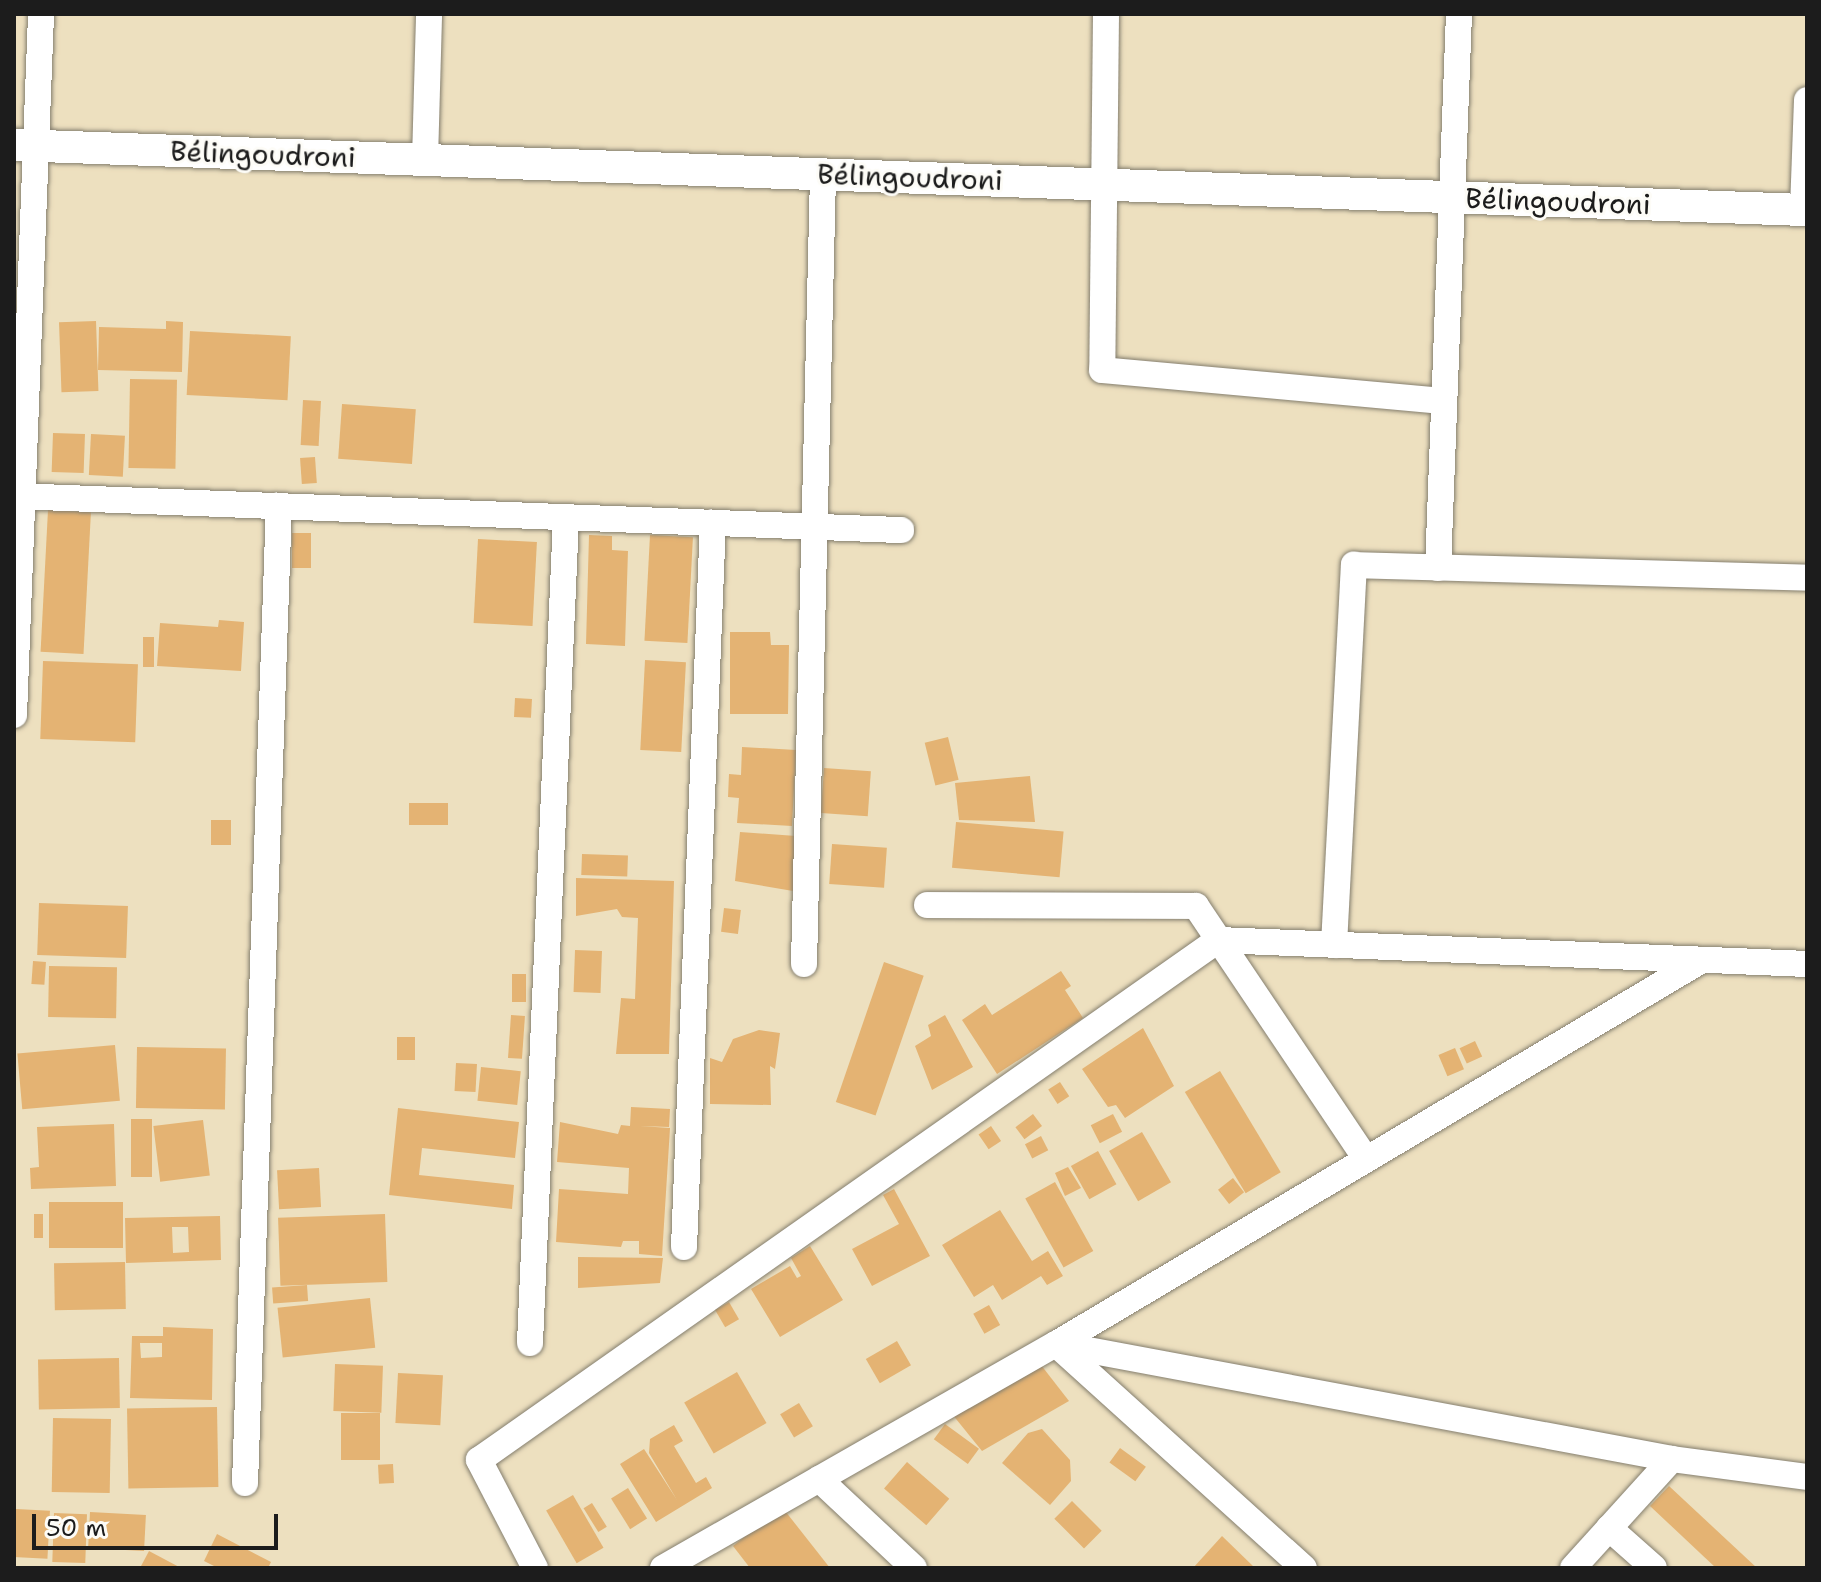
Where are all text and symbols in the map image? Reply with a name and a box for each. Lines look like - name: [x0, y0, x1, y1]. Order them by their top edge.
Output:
- street label: Bélingoudroni: [170, 134, 356, 174]
- street label: Bélingoudroni: [817, 157, 1003, 197]
- street label: Bélingoudroni: [1465, 181, 1651, 221]
- scale bar: [36, 1498, 282, 1548]
- text: 50 m: [46, 1512, 106, 1544]

